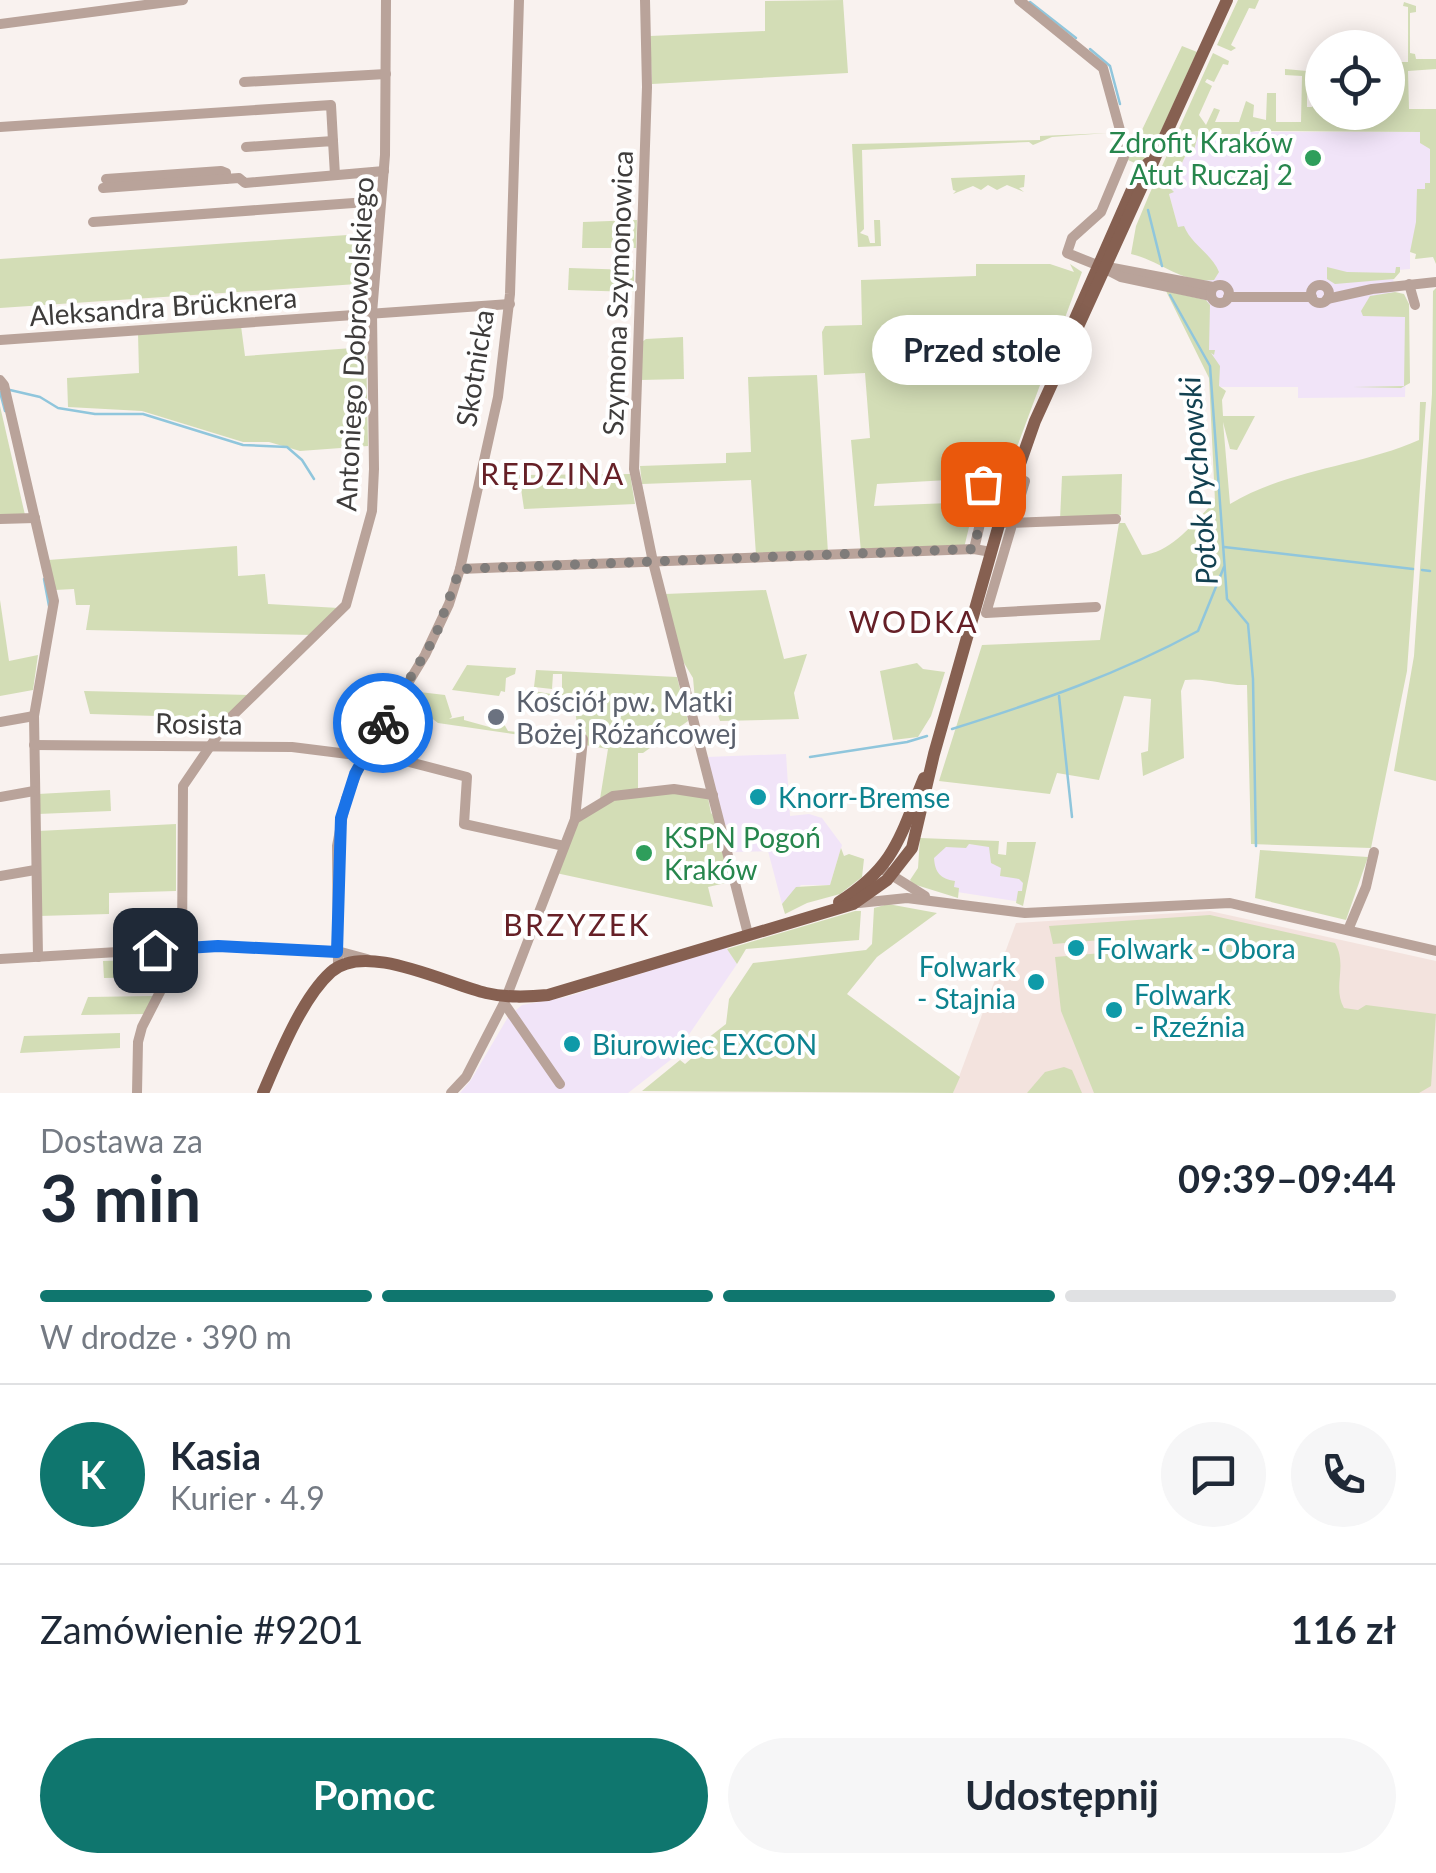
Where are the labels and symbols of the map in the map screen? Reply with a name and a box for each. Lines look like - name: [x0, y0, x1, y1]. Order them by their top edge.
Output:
- place label: Zdrofit Kraków Atut Ruczaj 2: [1109, 125, 1293, 191]
- marker: Zdrofit Kraków Atut Ruczaj 2: [1302, 147, 1324, 169]
- street label: Szymona Szymonowica: [595, 150, 639, 436]
- street label: Antoniego Dobrowolskiego: [328, 176, 380, 512]
- street label: Aleksandra Brücknera: [28, 280, 298, 332]
- street label: Skotnicka: [448, 307, 500, 429]
- callout: Przed stole: [873, 314, 1093, 384]
- water label: Potok Pychowski: [1170, 375, 1224, 587]
- pin: [941, 442, 1026, 527]
- district label: RĘDZINA: [480, 455, 626, 491]
- district label: WODKA: [849, 603, 979, 639]
- courier: [333, 673, 433, 773]
- place label: Kościół pw. Matki Bożej Różańcowej: [516, 684, 737, 750]
- street label: Rosista: [155, 705, 243, 741]
- marker: Kościół pw. Matki Bożej Różańcowej: [485, 706, 507, 728]
- place label: Knorr-Bremse: [778, 780, 950, 814]
- marker: Knorr-Bremse: [747, 786, 769, 808]
- place label: KSPN Pogoń Kraków: [664, 820, 821, 886]
- marker: KSPN Pogoń Kraków: [633, 842, 655, 864]
- district label: BRZYZEK: [503, 906, 651, 942]
- pin: [113, 908, 198, 993]
- place label: Folwark - Obora: [1096, 931, 1296, 965]
- marker: Folwark - Obora: [1065, 937, 1087, 959]
- place label: Folwark - Stajnia: [917, 949, 1017, 1015]
- marker: Folwark - Stajnia: [1025, 971, 1047, 993]
- place label: Folwark - Rzeźnia: [1134, 977, 1245, 1043]
- marker: Folwark - Rzeźnia: [1103, 999, 1125, 1021]
- place label: Biurowiec EXCON: [592, 1027, 817, 1061]
- marker: Biurowiec EXCON: [561, 1033, 583, 1055]

